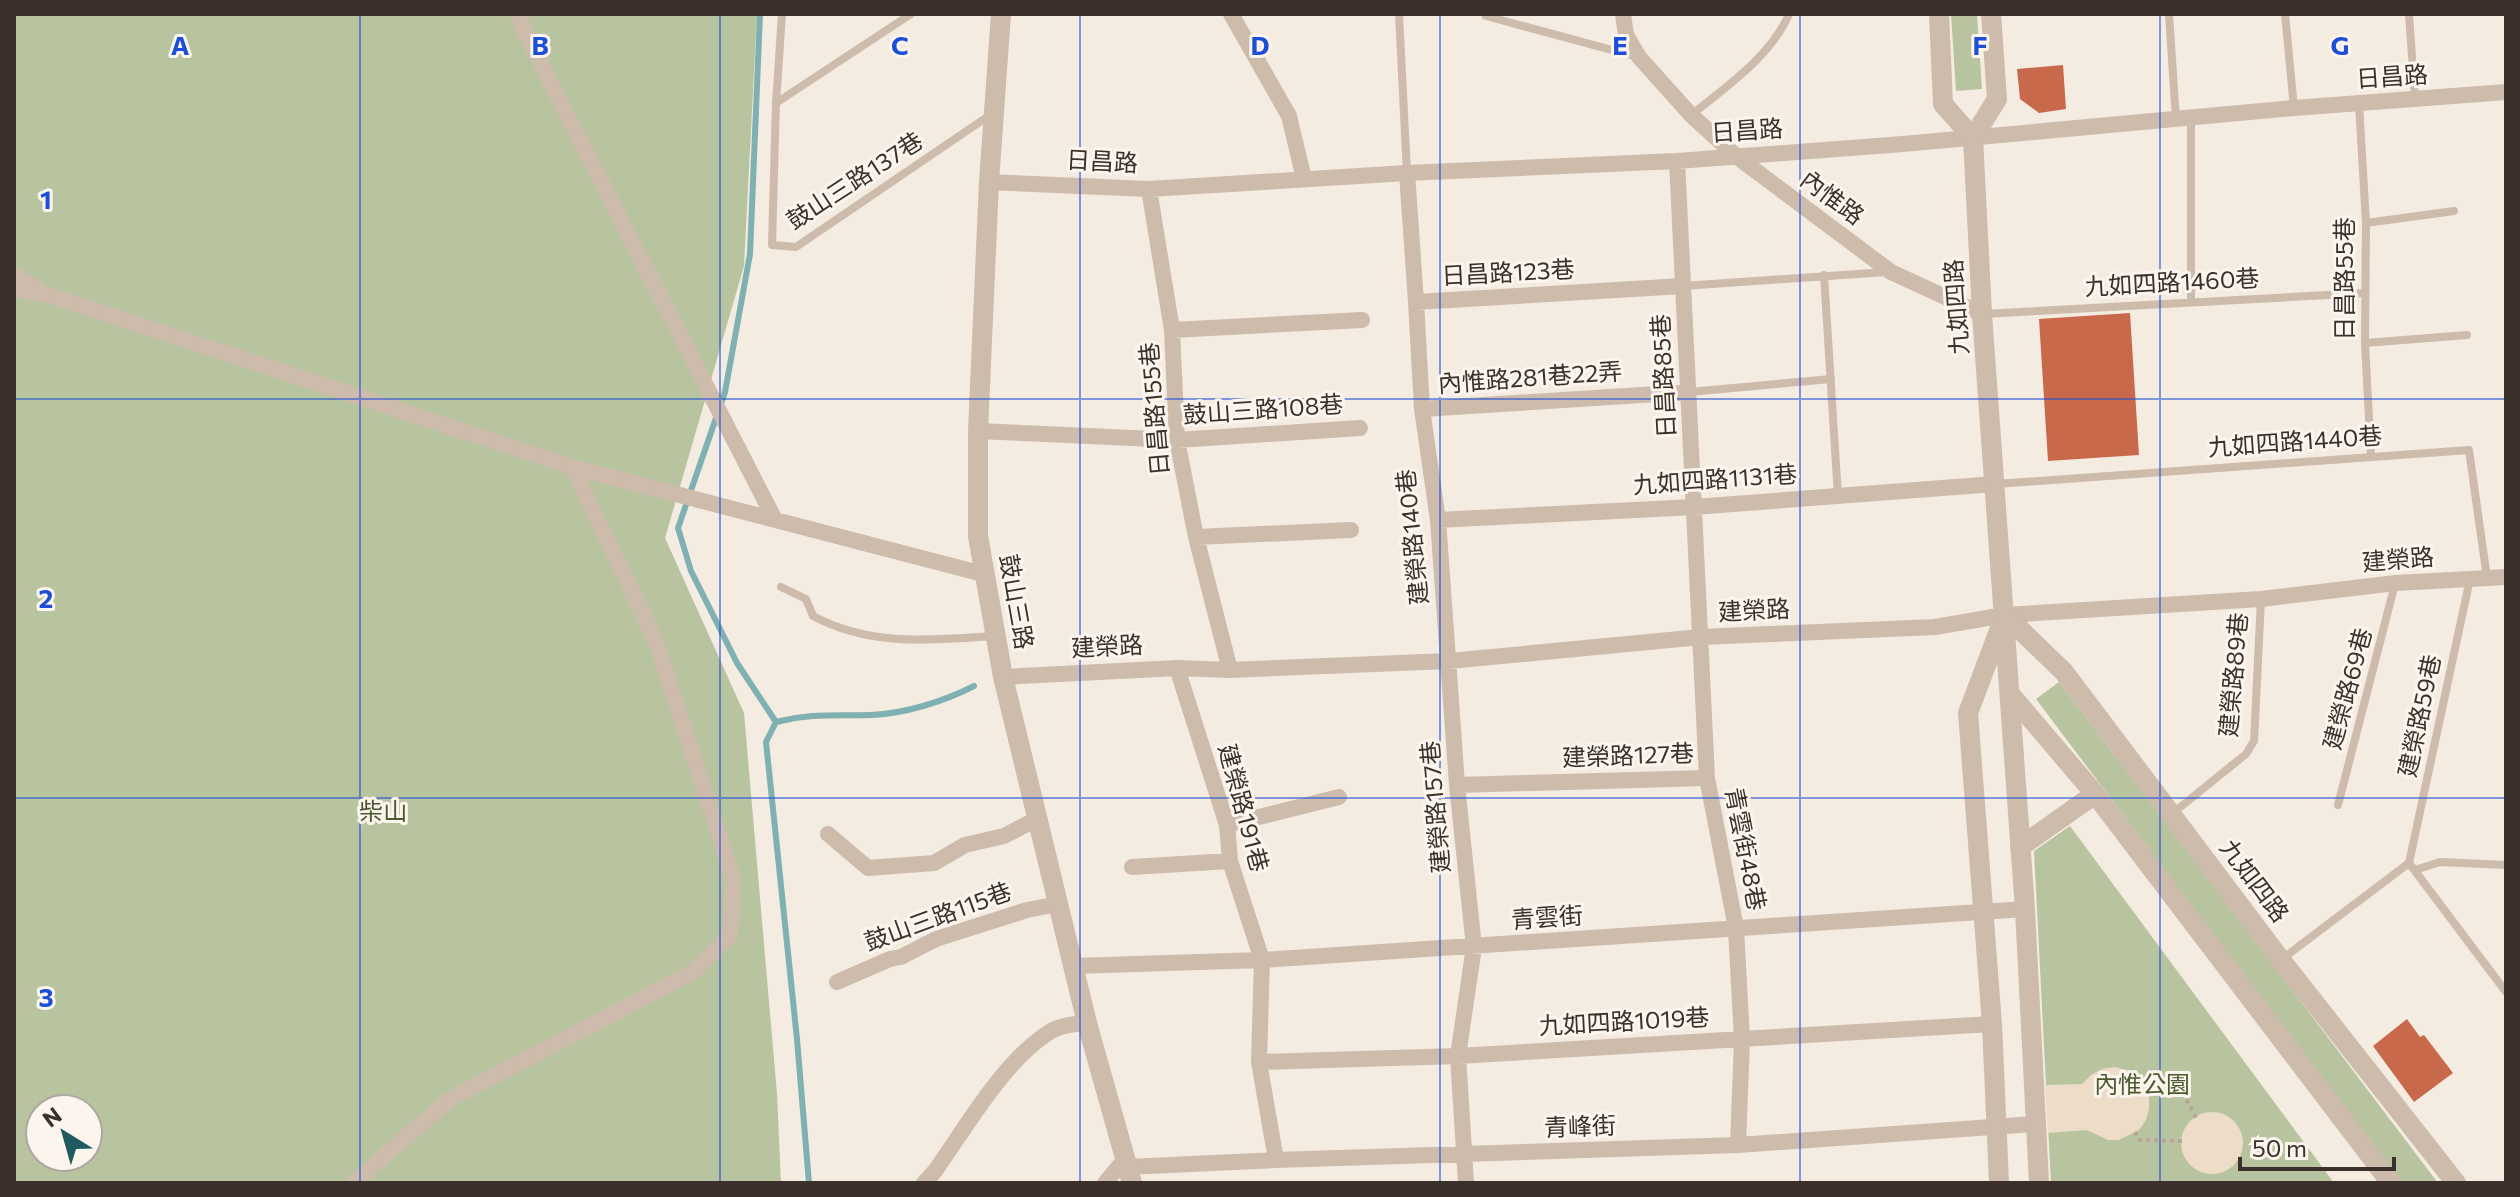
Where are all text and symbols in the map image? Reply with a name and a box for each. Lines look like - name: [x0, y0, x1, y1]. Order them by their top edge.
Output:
- text: A: [171, 29, 190, 60]
- text: B: [531, 29, 549, 60]
- text: C: [891, 29, 909, 60]
- text: D: [1250, 29, 1270, 60]
- text: E: [1612, 29, 1628, 60]
- text: F: [1972, 29, 1988, 60]
- text: G: [2331, 29, 2349, 60]
- street label: 日昌路: [2355, 59, 2429, 92]
- street label: 日昌路: [1710, 113, 1784, 146]
- street label: 鼓山三路137巷: [781, 125, 928, 235]
- street label: 日昌路: [1065, 144, 1139, 177]
- street label: 內惟路: [1795, 164, 1870, 230]
- text: 1: [40, 183, 52, 214]
- street label: 日昌路55巷: [2329, 217, 2358, 341]
- street label: 日昌路123巷: [1441, 254, 1575, 289]
- street label: 九如四路: [1938, 258, 1973, 356]
- street label: 九如四路1460巷: [2084, 262, 2260, 301]
- street label: 日昌路85巷: [1645, 313, 1680, 439]
- street label: 日昌路155巷: [1133, 341, 1174, 477]
- street label: 內惟路281巷22弄: [1437, 356, 1623, 397]
- street label: 鼓山三路108巷: [1182, 388, 1344, 429]
- street label: 九如四路1440巷: [2207, 420, 2383, 461]
- street label: 九如四路1131巷: [1632, 458, 1798, 499]
- street label: 建榮路140巷: [1390, 468, 1433, 606]
- street label: 建榮路: [2361, 541, 2435, 576]
- street label: 鼓山三路: [995, 552, 1040, 652]
- text: 2: [39, 582, 53, 613]
- street label: 建榮路: [1717, 593, 1791, 626]
- street label: 建榮路89巷: [2213, 611, 2252, 738]
- street label: 建榮路69巷: [2316, 625, 2377, 753]
- street label: 建榮路: [1070, 629, 1144, 662]
- street label: 建榮路59巷: [2391, 652, 2446, 780]
- street label: 建榮路127巷: [1561, 738, 1695, 771]
- street label: 建榮路157巷: [1414, 740, 1455, 875]
- street label: 建榮路191巷: [1213, 741, 1275, 875]
- street label: 青雲街48巷: [1720, 785, 1773, 913]
- park label: 柴山: [359, 796, 407, 825]
- street label: 九如四路: [2215, 833, 2296, 927]
- street label: 鼓山三路115巷: [860, 876, 1015, 956]
- street label: 青雲街: [1510, 900, 1584, 933]
- text: 3: [38, 981, 54, 1012]
- street label: 九如四路1019巷: [1538, 1002, 1710, 1039]
- park label: 內惟公園: [2094, 1069, 2190, 1098]
- north arrow: [24, 1093, 104, 1173]
- text: N: [37, 1101, 66, 1132]
- street label: 青峰街: [1543, 1110, 1616, 1141]
- scale bar: [2240, 1121, 2394, 1171]
- text: 50 m: [2252, 1133, 2307, 1162]

